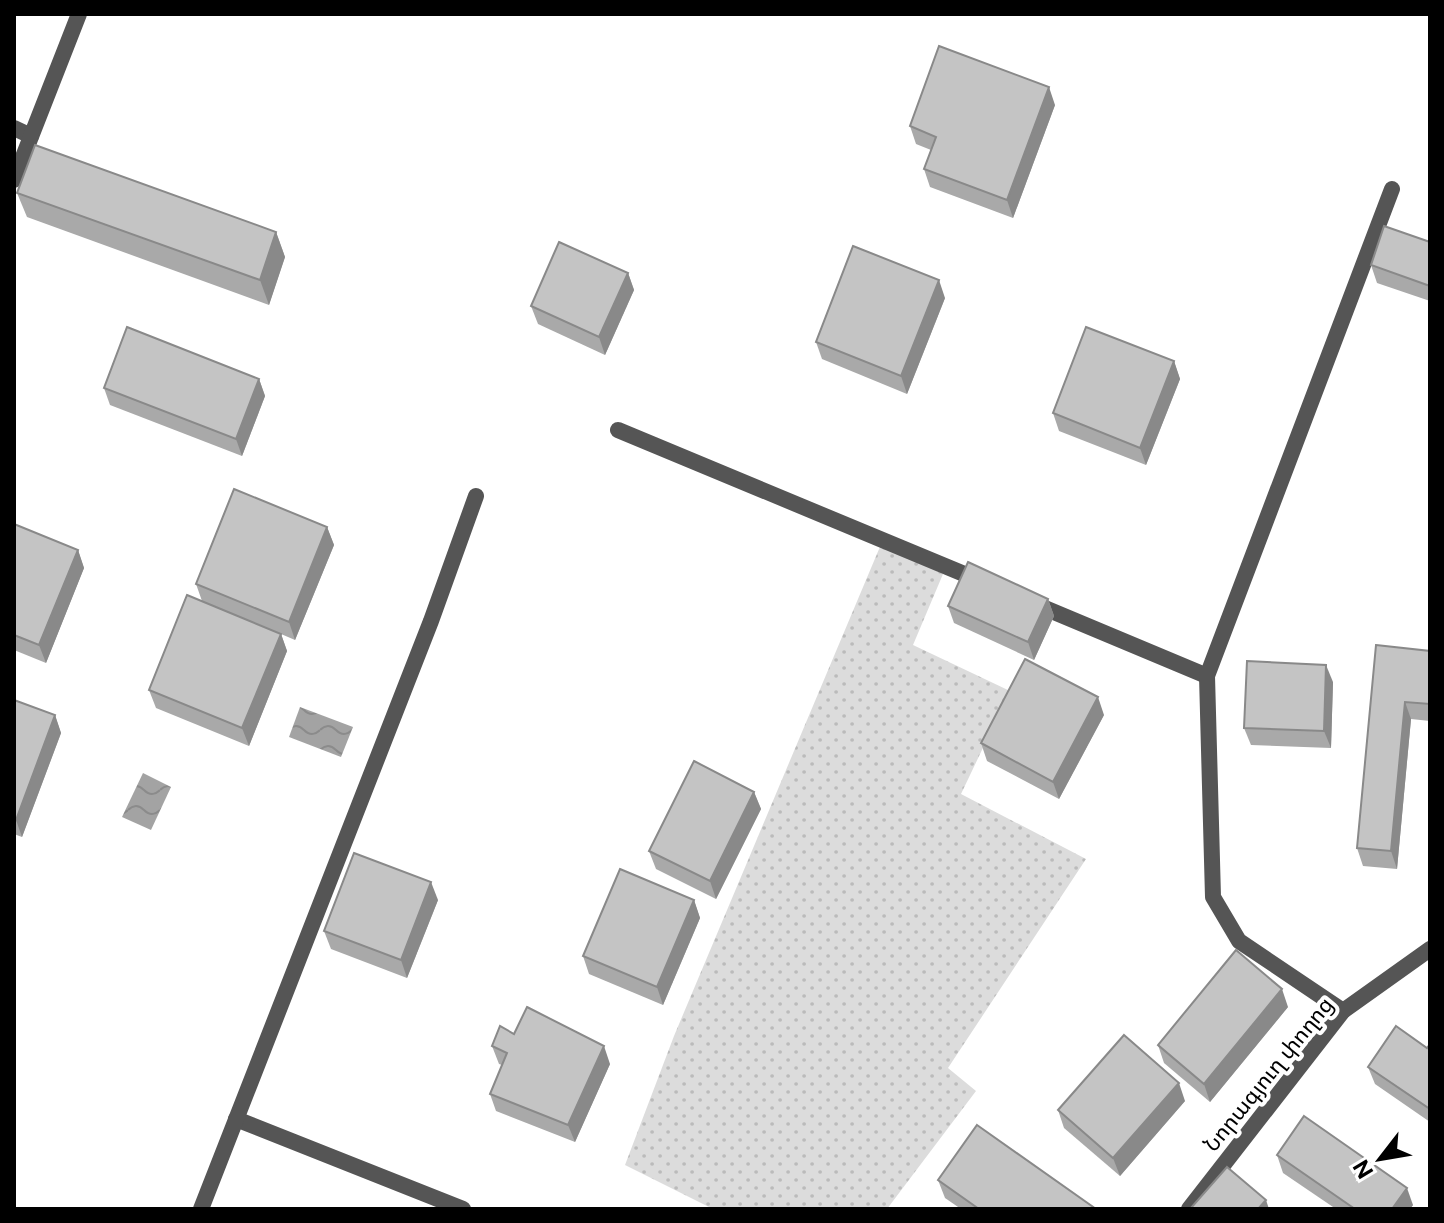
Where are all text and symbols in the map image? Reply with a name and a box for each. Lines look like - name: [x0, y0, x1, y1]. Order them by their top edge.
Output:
- street label: Նորագյուղ փողոց: [1198, 992, 1338, 1156]
- north arrow: [1340, 1119, 1420, 1199]
- text: N: [1347, 1155, 1378, 1183]

